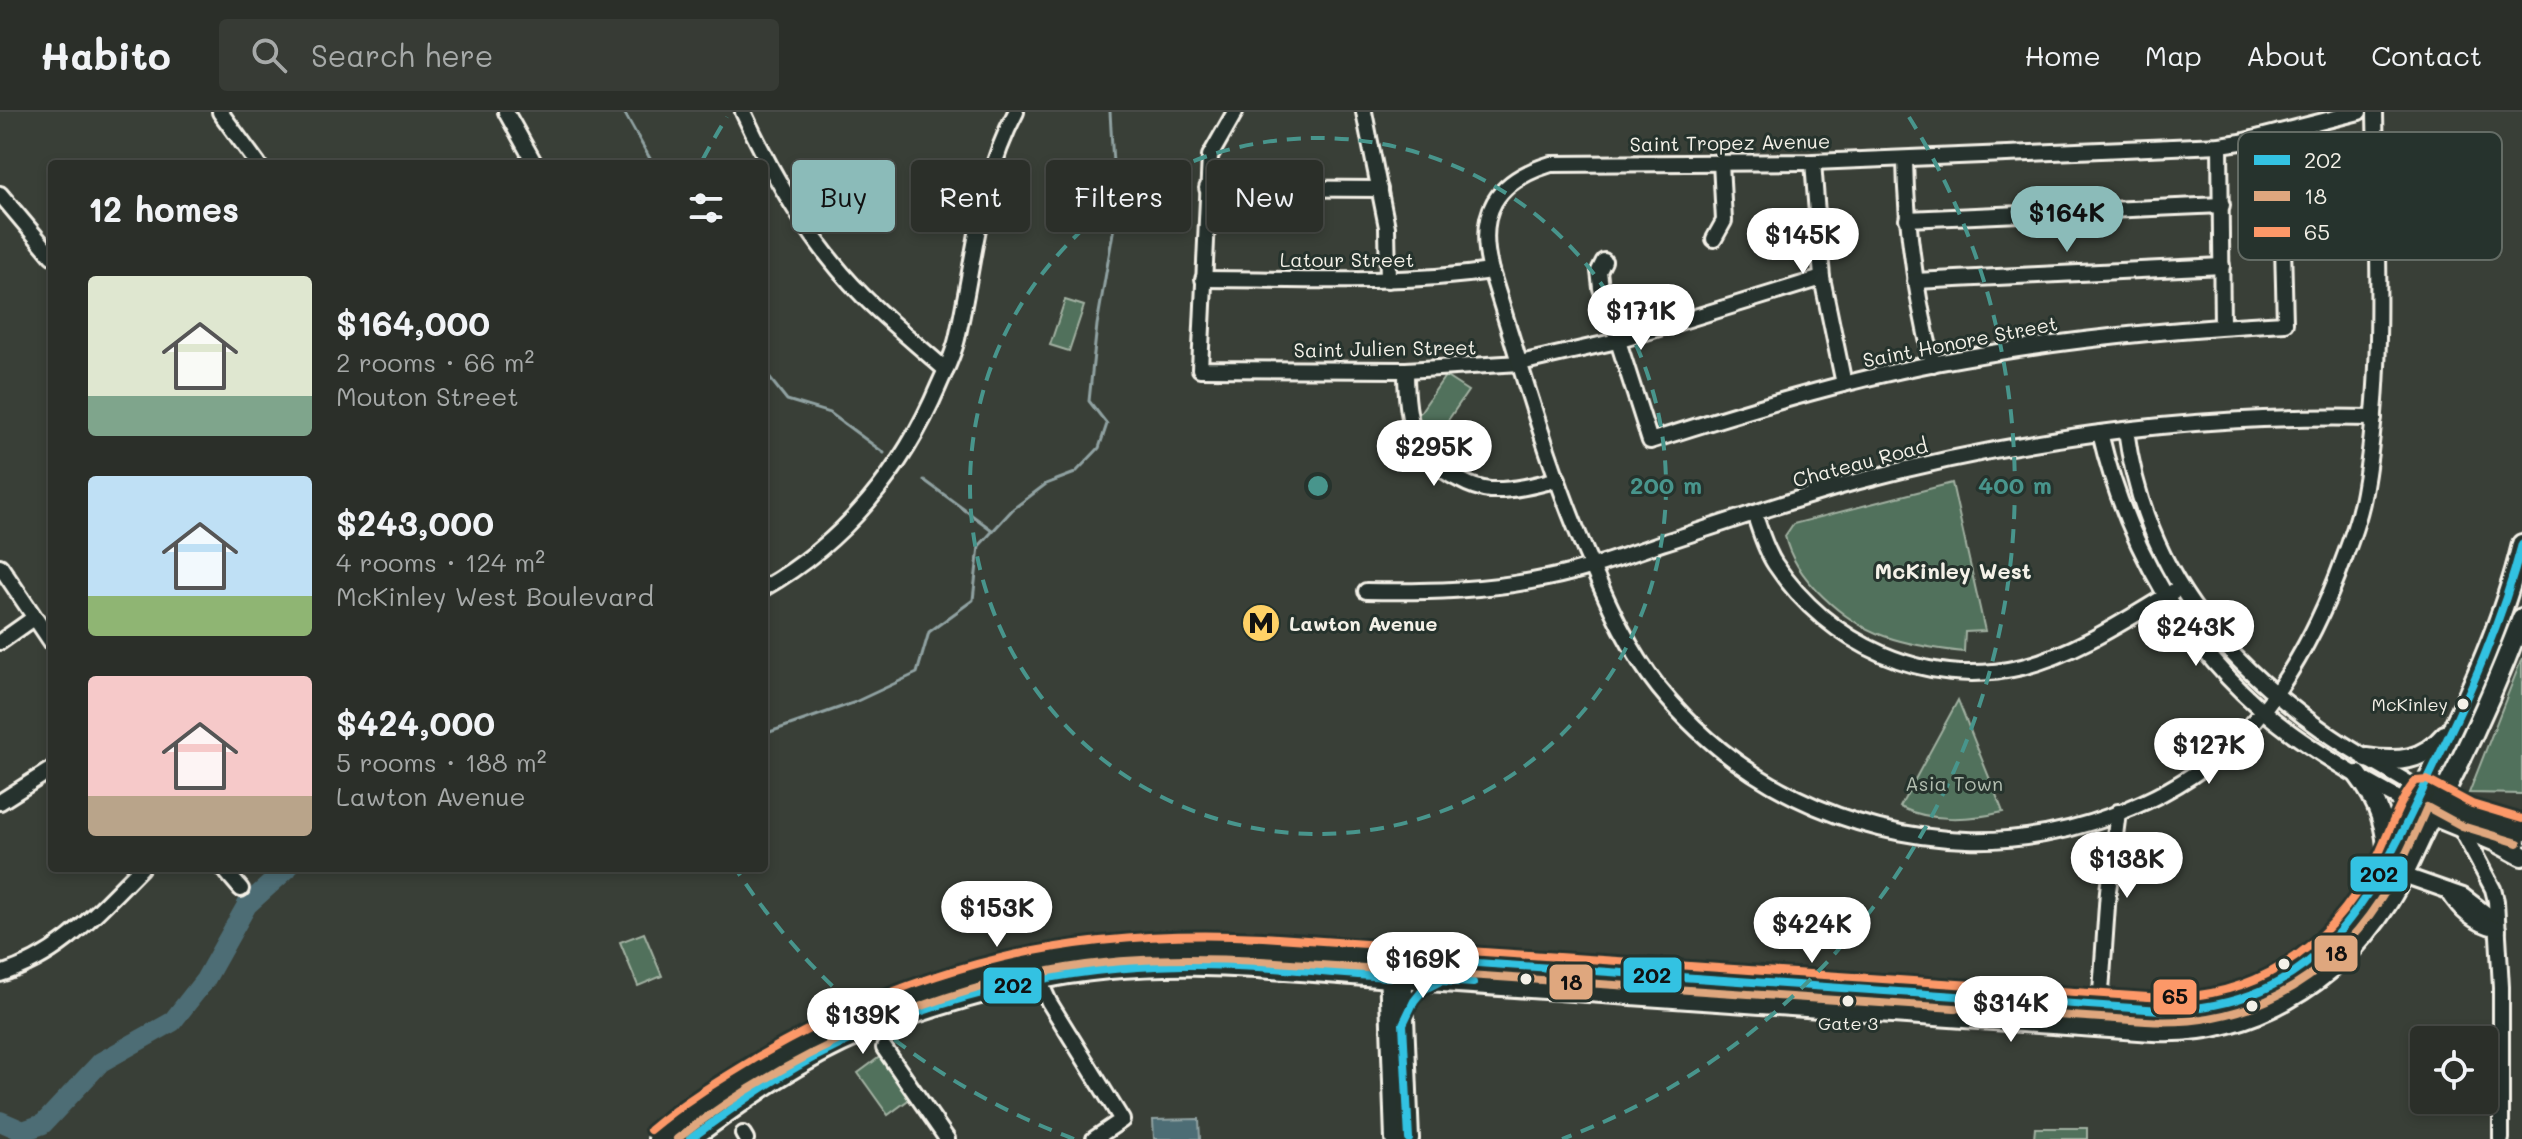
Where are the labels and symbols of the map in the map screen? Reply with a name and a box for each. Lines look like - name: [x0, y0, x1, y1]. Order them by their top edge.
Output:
- street label: Saint Tropez Avenue: [1629, 127, 1831, 157]
- legend: [2238, 132, 2502, 260]
- text: 202: [2304, 145, 2342, 174]
- text: 18: [2304, 181, 2327, 210]
- pin: $164K: [2011, 186, 2123, 254]
- pin: $145K: [1747, 208, 1859, 276]
- text: 65: [2304, 217, 2330, 246]
- street label: Latour Street: [1280, 246, 1414, 272]
- pin: $171K: [1585, 284, 1697, 352]
- street label: Saint Honore Street: [1860, 309, 2060, 373]
- street label: Saint Julien Street: [1293, 333, 1477, 363]
- pin: $295K: [1378, 420, 1490, 488]
- street label: Chateau Road: [1790, 431, 1930, 493]
- text: 200 m: [1630, 469, 1702, 500]
- text: 400 m: [1978, 469, 2052, 500]
- centre of rings: [1304, 472, 1332, 500]
- district label: McKinley West: [1874, 556, 2032, 585]
- pin: $243K: [2140, 600, 2252, 668]
- metro station icon: Lawton Avenue: [1240, 602, 1282, 644]
- place label: Lawton Avenue: [1289, 610, 1438, 636]
- place label: McKinley: [2372, 692, 2448, 716]
- marker: McKinley: [2455, 696, 2471, 712]
- pin: $127K: [2153, 718, 2265, 786]
- park label: Asia Town: [1905, 770, 2003, 796]
- pin: $138K: [2071, 832, 2183, 900]
- line badge: 202: [2349, 855, 2409, 893]
- text: 202: [2360, 859, 2398, 888]
- pin: $153K: [941, 881, 1053, 949]
- pin: $424K: [1756, 897, 1868, 965]
- pin: $169K: [1367, 932, 1479, 1000]
- line badge: 18: [2313, 934, 2359, 973]
- text: 18: [2324, 938, 2348, 967]
- line badge: 202: [1622, 956, 1683, 994]
- unlabelled marker: [2276, 956, 2292, 972]
- text: 202: [1633, 960, 1671, 989]
- line badge: 18: [1548, 963, 1594, 1001]
- line badge: 202: [982, 966, 1043, 1005]
- text: 18: [1559, 967, 1583, 996]
- text: 202: [994, 970, 1032, 999]
- unlabelled marker: [1518, 971, 1534, 987]
- pin: $314K: [1955, 976, 2067, 1044]
- line badge: 65: [2152, 978, 2198, 1016]
- text: 65: [2162, 981, 2188, 1010]
- pin: $139K: [807, 988, 919, 1056]
- marker: Gate 3: [1840, 993, 1856, 1009]
- unlabelled marker: [2244, 998, 2260, 1014]
- place label: Gate 3: [1818, 1011, 1878, 1035]

